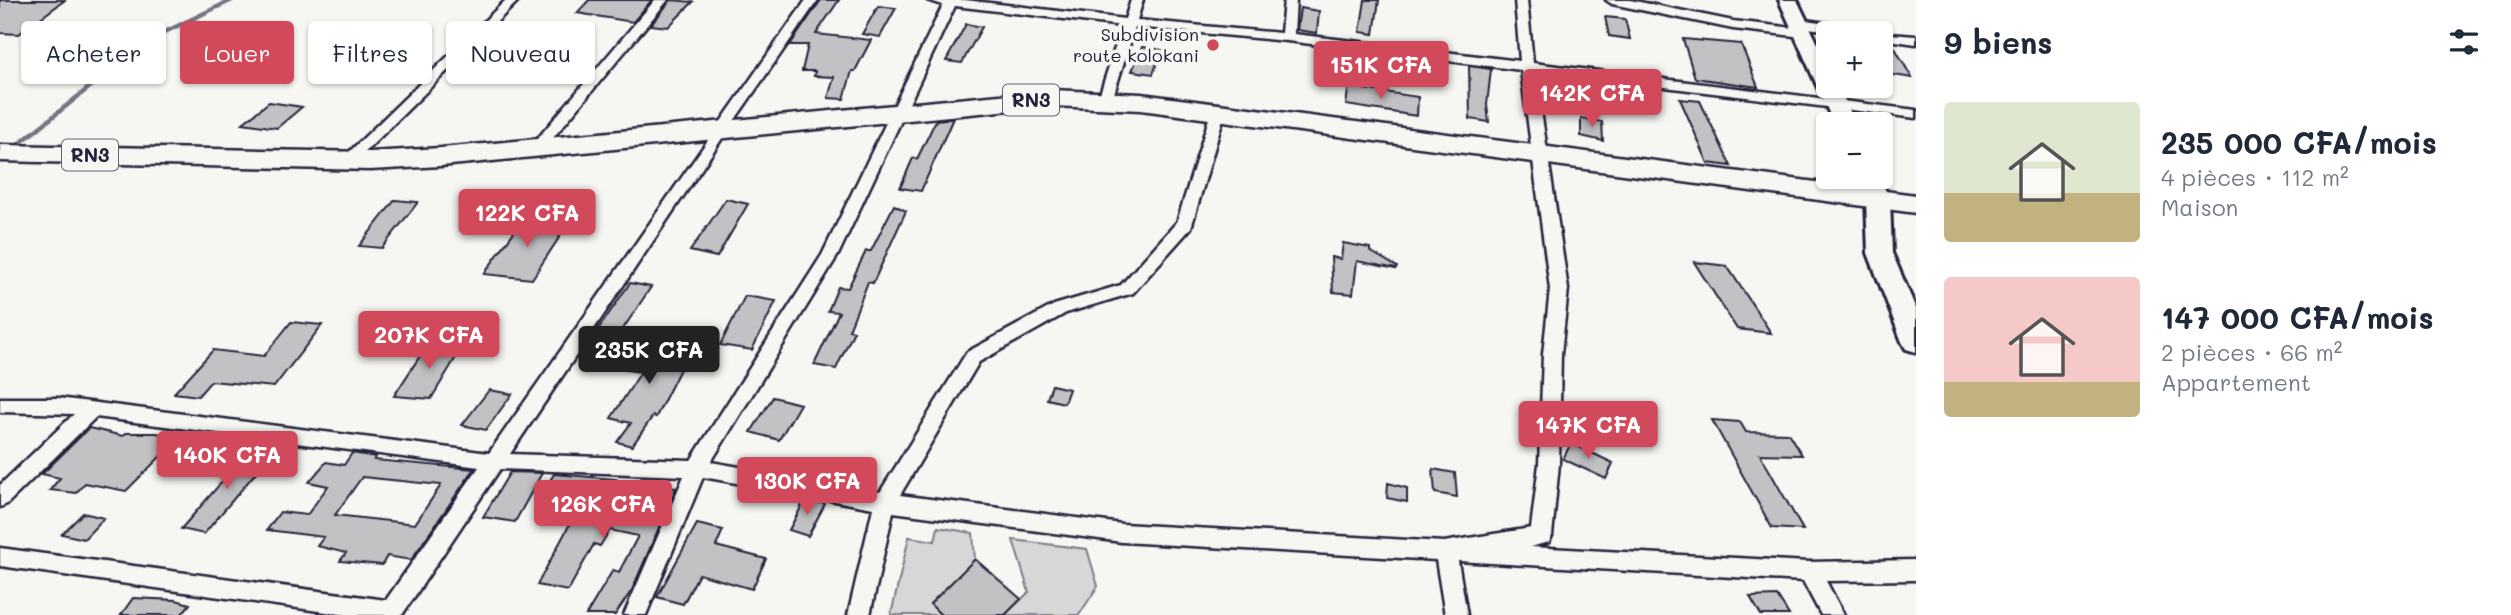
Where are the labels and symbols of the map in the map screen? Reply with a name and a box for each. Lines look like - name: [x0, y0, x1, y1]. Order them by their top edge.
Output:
- place label: Subdivision route kolokani: [1073, 22, 1199, 67]
- marker: Subdivision route kolokani: [1205, 37, 1221, 53]
- pin: 151K CFA: [1309, 42, 1453, 101]
- pin: 142K CFA: [1520, 69, 1664, 129]
- road number: RN3: [1003, 85, 1059, 116]
- road number: RN3: [62, 140, 118, 170]
- pin: 122K CFA: [455, 190, 599, 249]
- pin: 207K CFA: [357, 312, 501, 371]
- pin: 235K CFA: [577, 326, 721, 386]
- pin: 147K CFA: [1516, 402, 1660, 461]
- pin: 140K CFA: [155, 432, 299, 491]
- pin: 130K CFA: [735, 458, 879, 517]
- pin: 126K CFA: [531, 480, 675, 540]

